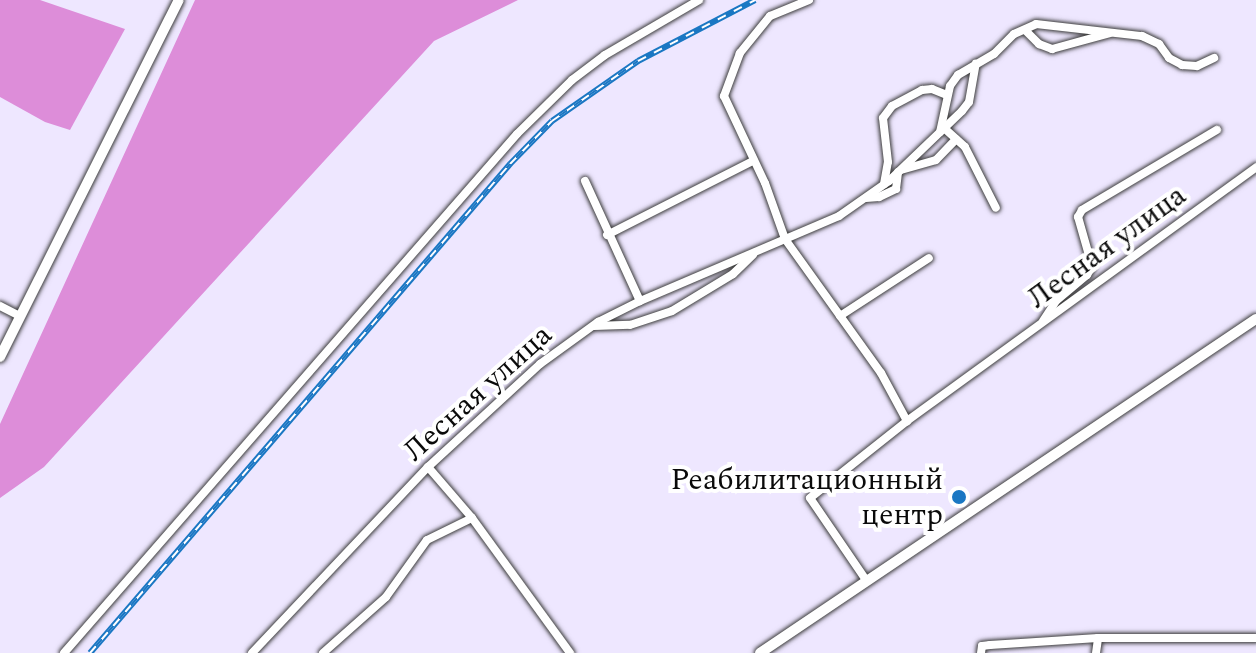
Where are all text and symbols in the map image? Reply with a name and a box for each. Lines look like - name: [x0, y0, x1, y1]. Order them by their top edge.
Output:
- street label: Лесная улица: [1021, 177, 1193, 317]
- street label: Лесная улица: [396, 317, 560, 469]
- place label: Реабилитационный центр: [671, 462, 943, 532]
- marker: Реабилитационный центр: [950, 488, 968, 506]

